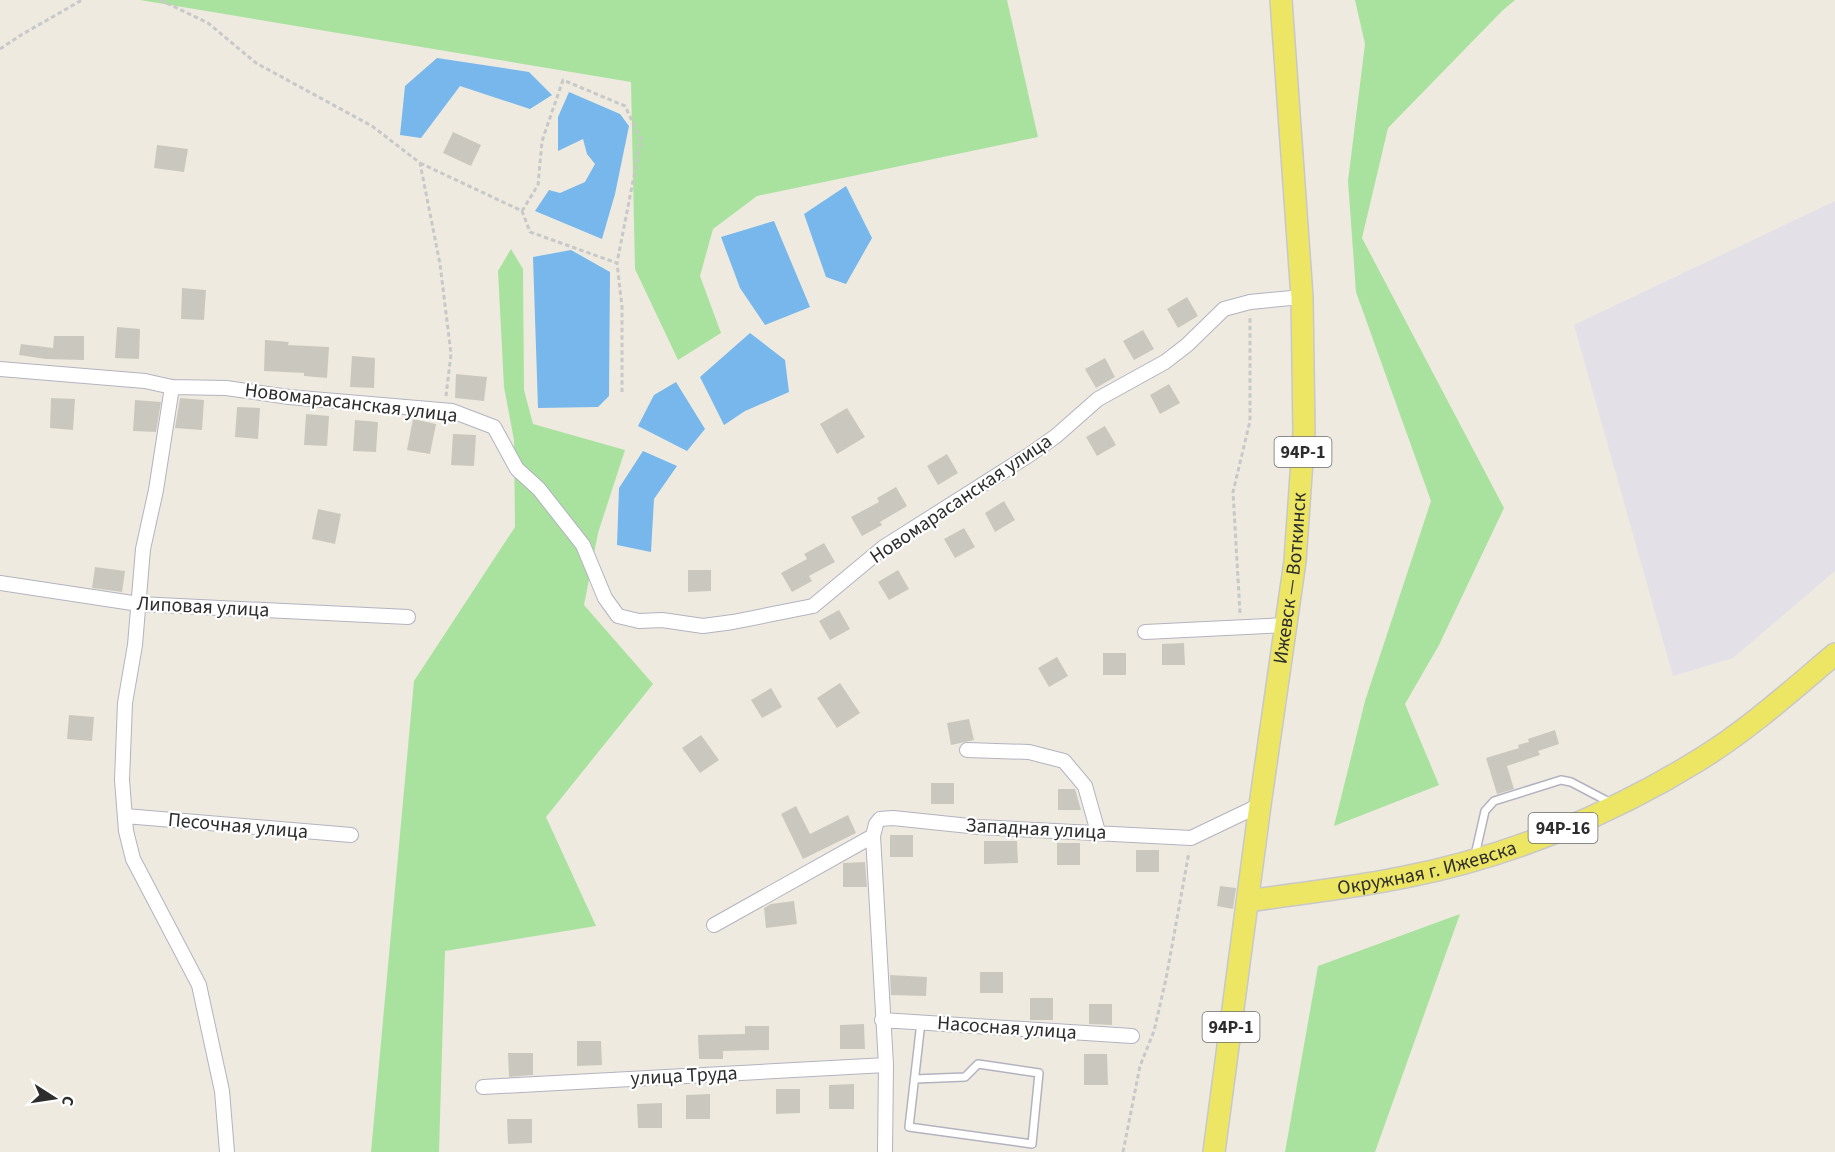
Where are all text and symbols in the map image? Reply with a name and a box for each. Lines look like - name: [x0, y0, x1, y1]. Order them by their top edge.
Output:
- street label: Новомарасанская улица: [243, 376, 459, 430]
- street label: Новомарасанская улица: [864, 427, 1058, 571]
- road number: 94Р-1: [1274, 437, 1332, 467]
- street label: Ижевск — Воткинск: [1266, 491, 1314, 666]
- street label: Липовая улица: [136, 590, 270, 624]
- street label: Песочная улица: [167, 806, 309, 846]
- street label: Западная улица: [965, 811, 1107, 847]
- road number: 94Р-16: [1528, 813, 1598, 843]
- street label: Окружная г. Ижевска: [1335, 834, 1520, 902]
- street label: Насосная улица: [936, 1009, 1078, 1047]
- road number: 94Р-1: [1202, 1012, 1260, 1042]
- street label: улица Труда: [630, 1059, 738, 1093]
- north arrow: [24, 1068, 84, 1128]
- text: С: [56, 1094, 79, 1108]

